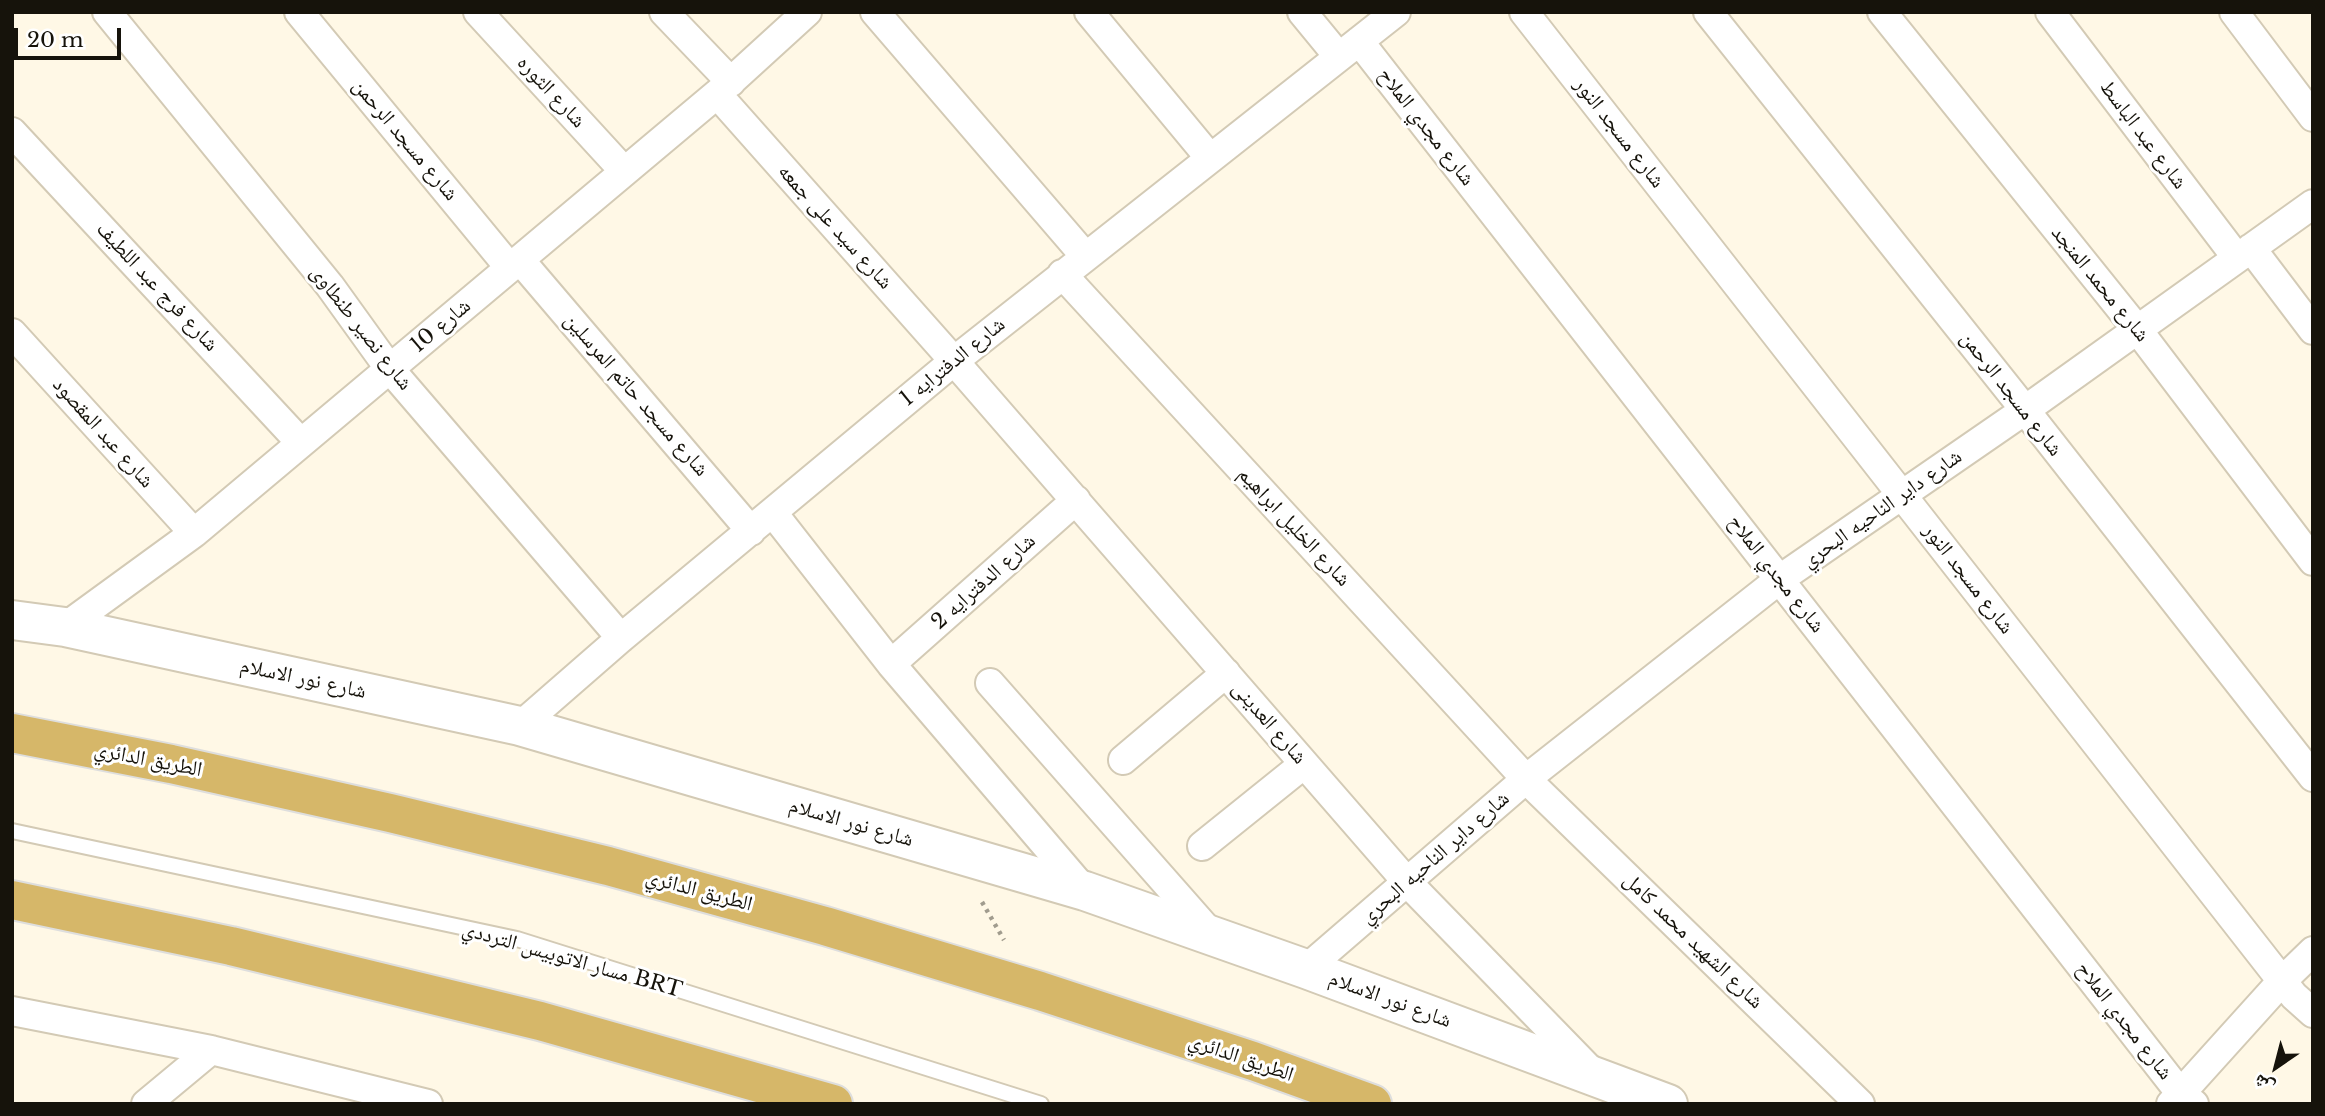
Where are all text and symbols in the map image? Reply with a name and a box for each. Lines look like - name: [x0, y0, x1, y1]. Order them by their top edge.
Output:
- scale bar: [18, 14, 124, 58]
- text: 20 m: [27, 27, 84, 53]
- street label: شارع الثوره: [511, 51, 591, 133]
- street label: شارع مجدي الملاح: [1372, 63, 1480, 191]
- street label: شارع مسجد النور: [1568, 73, 1670, 193]
- street label: شارع مسجد الرحمن: [347, 74, 463, 206]
- street label: شارع عبد الباسط: [2094, 76, 2192, 194]
- street label: شارع سيد على جمعه: [772, 159, 898, 295]
- street label: شارع فرج عبد اللطيف: [91, 217, 223, 357]
- street label: شارع محمد المنجد: [2045, 221, 2155, 347]
- street label: شارع نصير طنطاوى: [304, 261, 418, 395]
- street label: شارع 10: [406, 294, 476, 358]
- street label: شارع مسجد حاتم المرسلين: [558, 308, 714, 482]
- street label: شارع الدفترايه 1: [896, 312, 1010, 412]
- street label: شارع مسجد الرحمن: [1954, 326, 2068, 462]
- street label: شارع عبد المقصود: [47, 373, 159, 493]
- street label: شارع داير الناحيه البحري: [1797, 444, 1967, 574]
- street label: شارع الخليل ابراهيم: [1232, 462, 1356, 592]
- street label: شارع مجدي الملاح: [1722, 510, 1830, 638]
- street label: شارع مسجد النور: [1917, 519, 2019, 639]
- street label: شارع الدفترايه 2: [927, 529, 1041, 635]
- street label: شارع نور الاسلام: [238, 653, 368, 705]
- street label: شارع العدينى: [1226, 676, 1312, 770]
- street label: الطريق الدائري: [92, 737, 204, 783]
- street label: شارع داير الناحيه البحري: [1355, 786, 1515, 930]
- street label: شارع نور الاسلام: [786, 793, 916, 853]
- street label: الطريق الدائري: [643, 865, 755, 917]
- street label: شارع الشهيد محمد كامل: [1618, 868, 1768, 1014]
- street label: مسار الاتوبيس الترددي BRT: [459, 917, 685, 1003]
- street label: شارع مجدي الملاح: [2070, 957, 2178, 1085]
- street label: شارع نور الاسلام: [1325, 966, 1455, 1034]
- street label: الطريق الدائري: [1185, 1028, 1297, 1088]
- north arrow: [2241, 1032, 2311, 1102]
- text: ش: [2249, 1069, 2279, 1100]

